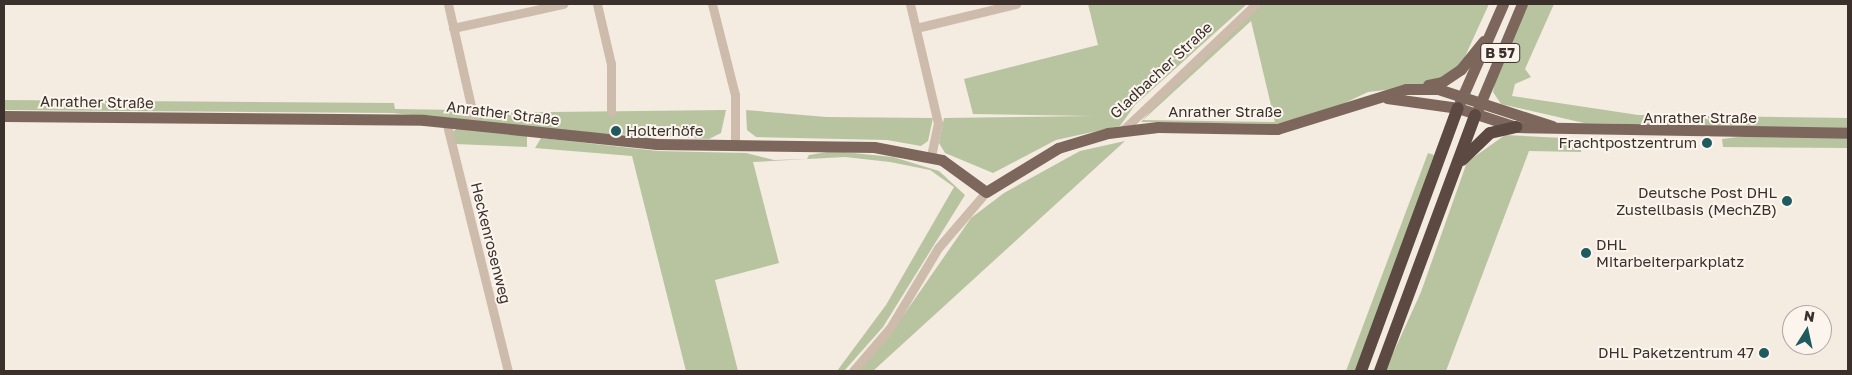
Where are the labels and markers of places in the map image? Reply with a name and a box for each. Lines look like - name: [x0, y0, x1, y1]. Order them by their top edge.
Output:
- place label: Holterhöfe: [626, 122, 704, 140]
- marker: Holterhöfe: [610, 125, 622, 137]
- place label: Frachtpostzentrum: [1559, 134, 1697, 152]
- marker: Frachtpostzentrum: [1701, 137, 1713, 149]
- place label: Deutsche Post DHL Zustellbasis (MechZB): [1616, 183, 1777, 218]
- marker: Deutsche Post DHL Zustellbasis (MechZB): [1781, 195, 1793, 207]
- place label: DHL Mitarbeiterparkplatz: [1596, 235, 1744, 270]
- marker: DHL Mitarbeiterparkplatz: [1580, 247, 1592, 259]
- place label: DHL Paketzentrum 47: [1598, 344, 1754, 362]
- marker: DHL Paketzentrum 47: [1758, 347, 1770, 359]

